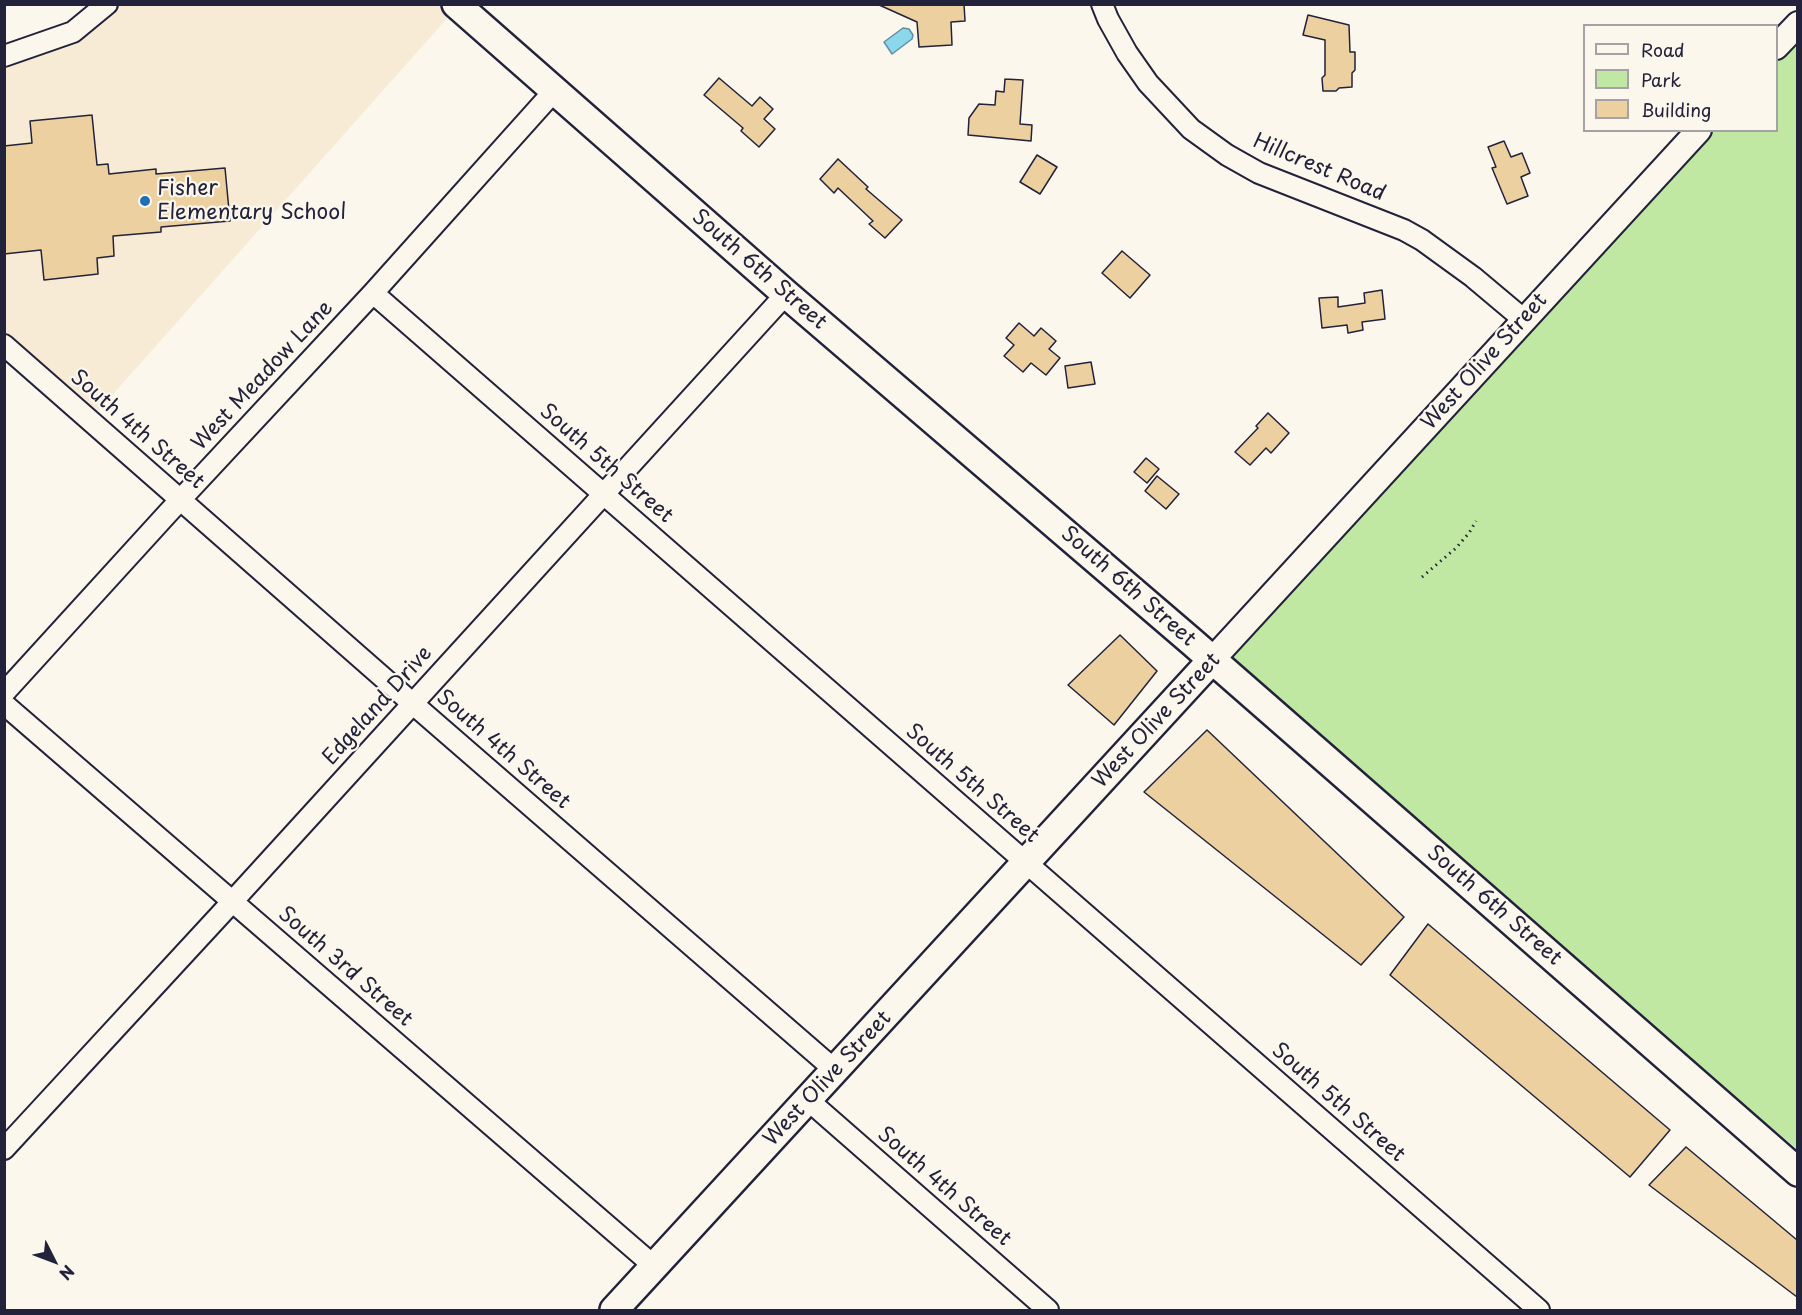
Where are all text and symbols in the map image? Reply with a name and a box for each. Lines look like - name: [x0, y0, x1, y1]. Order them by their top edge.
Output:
- legend: [1583, 24, 1778, 132]
- text: Road: [1641, 36, 1685, 63]
- text: Park: [1641, 66, 1681, 93]
- text: Building: [1641, 96, 1711, 123]
- street label: Hillcrest Road: [1249, 129, 1389, 207]
- place label: Fisher Elementary School: [157, 176, 346, 226]
- marker: Fisher Elementary School: [138, 194, 152, 208]
- street label: South 6th Street: [687, 205, 831, 335]
- street label: West Olive Street: [1417, 288, 1553, 436]
- street label: West Meadow Lane: [187, 296, 339, 456]
- street label: South 4th Street: [65, 365, 209, 495]
- street label: South 5th Street: [534, 399, 678, 529]
- street label: South 6th Street: [1056, 522, 1200, 652]
- street label: Edgeland Drive: [318, 641, 438, 771]
- street label: West Olive Street: [1088, 648, 1226, 794]
- street label: South 4th Street: [431, 685, 575, 815]
- street label: South 5th Street: [900, 719, 1044, 849]
- street label: South 6th Street: [1422, 841, 1566, 971]
- street label: South 3rd Street: [273, 902, 417, 1032]
- street label: West Olive Street: [759, 1006, 897, 1152]
- street label: South 5th Street: [1266, 1038, 1410, 1168]
- street label: South 4th Street: [872, 1122, 1016, 1252]
- north arrow: [24, 1231, 84, 1291]
- text: N: [54, 1260, 81, 1286]

